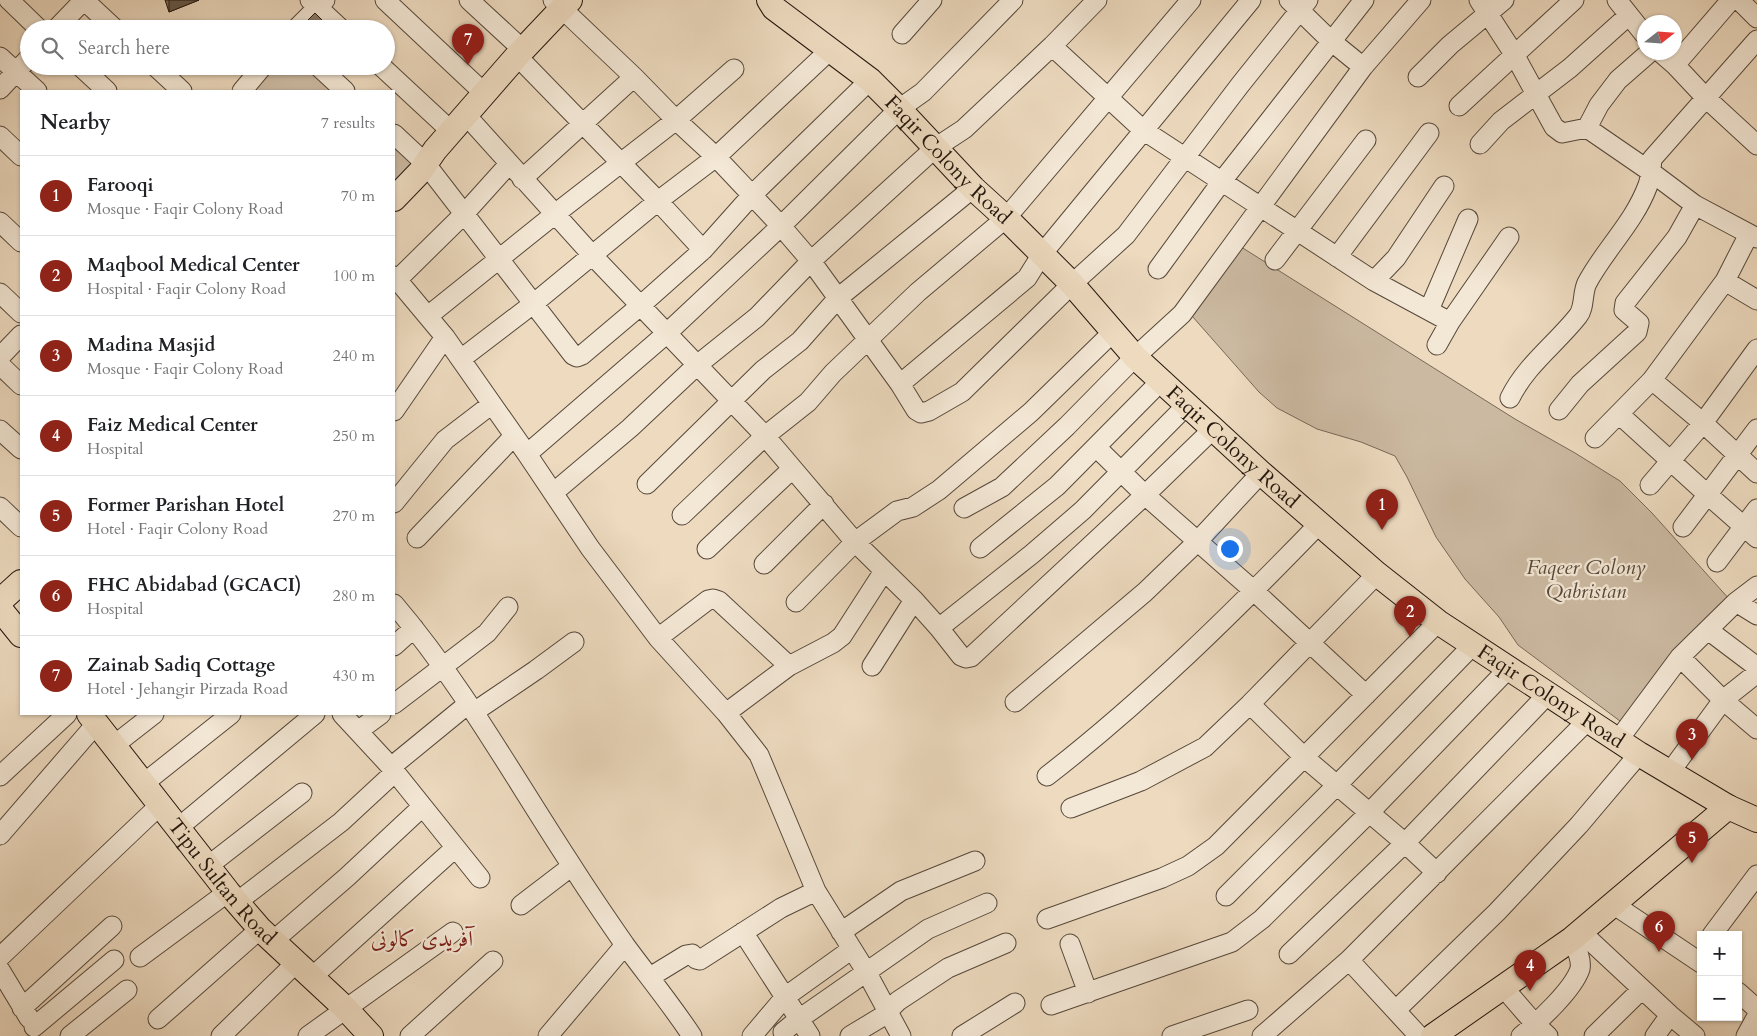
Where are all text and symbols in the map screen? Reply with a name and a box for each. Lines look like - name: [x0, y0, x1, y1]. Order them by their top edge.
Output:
- north arrow: [1637, 15, 1682, 60]
- search box: [20, 20, 395, 75]
- pin: 7: [452, 24, 484, 65]
- icon: search: [38, 34, 66, 62]
- text: Search here: [78, 35, 170, 61]
- street label: Faqir Colony Road: [878, 88, 1018, 231]
- text: Nearby: [40, 108, 111, 137]
- text: 7 results: [321, 112, 375, 134]
- text: Farooqi: [87, 172, 154, 198]
- text: 1: [52, 185, 60, 207]
- text: 70 m: [341, 185, 375, 207]
- text: Mosque · Faqir Colony Road: [87, 198, 283, 220]
- text: Maqbool Medical Center: [87, 252, 300, 278]
- text: 2: [52, 265, 60, 287]
- text: 100 m: [333, 265, 375, 287]
- text: Hospital · Faqir Colony Road: [87, 278, 286, 300]
- text: Madina Masjid: [87, 332, 215, 358]
- text: 3: [52, 345, 60, 367]
- text: 240 m: [333, 345, 375, 367]
- text: Mosque · Faqir Colony Road: [87, 358, 283, 380]
- street label: Faqir Colony Road: [1160, 379, 1306, 515]
- text: Faiz Medical Center: [87, 412, 258, 438]
- text: 4: [52, 425, 60, 447]
- text: 250 m: [333, 425, 375, 447]
- text: Hospital: [87, 438, 143, 460]
- pin: 1: [1366, 489, 1398, 530]
- text: Former Parishan Hotel: [87, 492, 284, 518]
- text: 5: [52, 505, 60, 527]
- text: 270 m: [333, 505, 375, 527]
- text: Hotel · Faqir Colony Road: [87, 518, 268, 540]
- your location: [1217, 536, 1243, 562]
- park label: Faqeer Colony Qabristan: [1526, 553, 1646, 606]
- text: FHC Abidabad (GCACI): [87, 572, 302, 598]
- text: 6: [52, 585, 60, 607]
- text: 280 m: [333, 585, 375, 607]
- pin: 2: [1394, 596, 1426, 637]
- text: Hospital: [87, 598, 143, 620]
- street label: Faqir Colony Road: [1472, 637, 1630, 755]
- text: Zainab Sadiq Cottage: [87, 652, 276, 678]
- text: 7: [52, 665, 60, 687]
- text: 430 m: [333, 665, 375, 687]
- text: Hotel · Jehangir Pirzada Road: [87, 678, 288, 700]
- pin: 3: [1676, 719, 1708, 760]
- street label: Tipu Sultan Road: [161, 812, 283, 952]
- pin: 5: [1676, 822, 1708, 863]
- pin: 6: [1643, 911, 1675, 952]
- district label: آفریدی کالونی: [371, 924, 475, 954]
- map controls: [1697, 931, 1742, 1021]
- button: +: [1697, 931, 1742, 976]
- pin: 4: [1514, 950, 1546, 991]
- button: −: [1697, 976, 1742, 1021]

